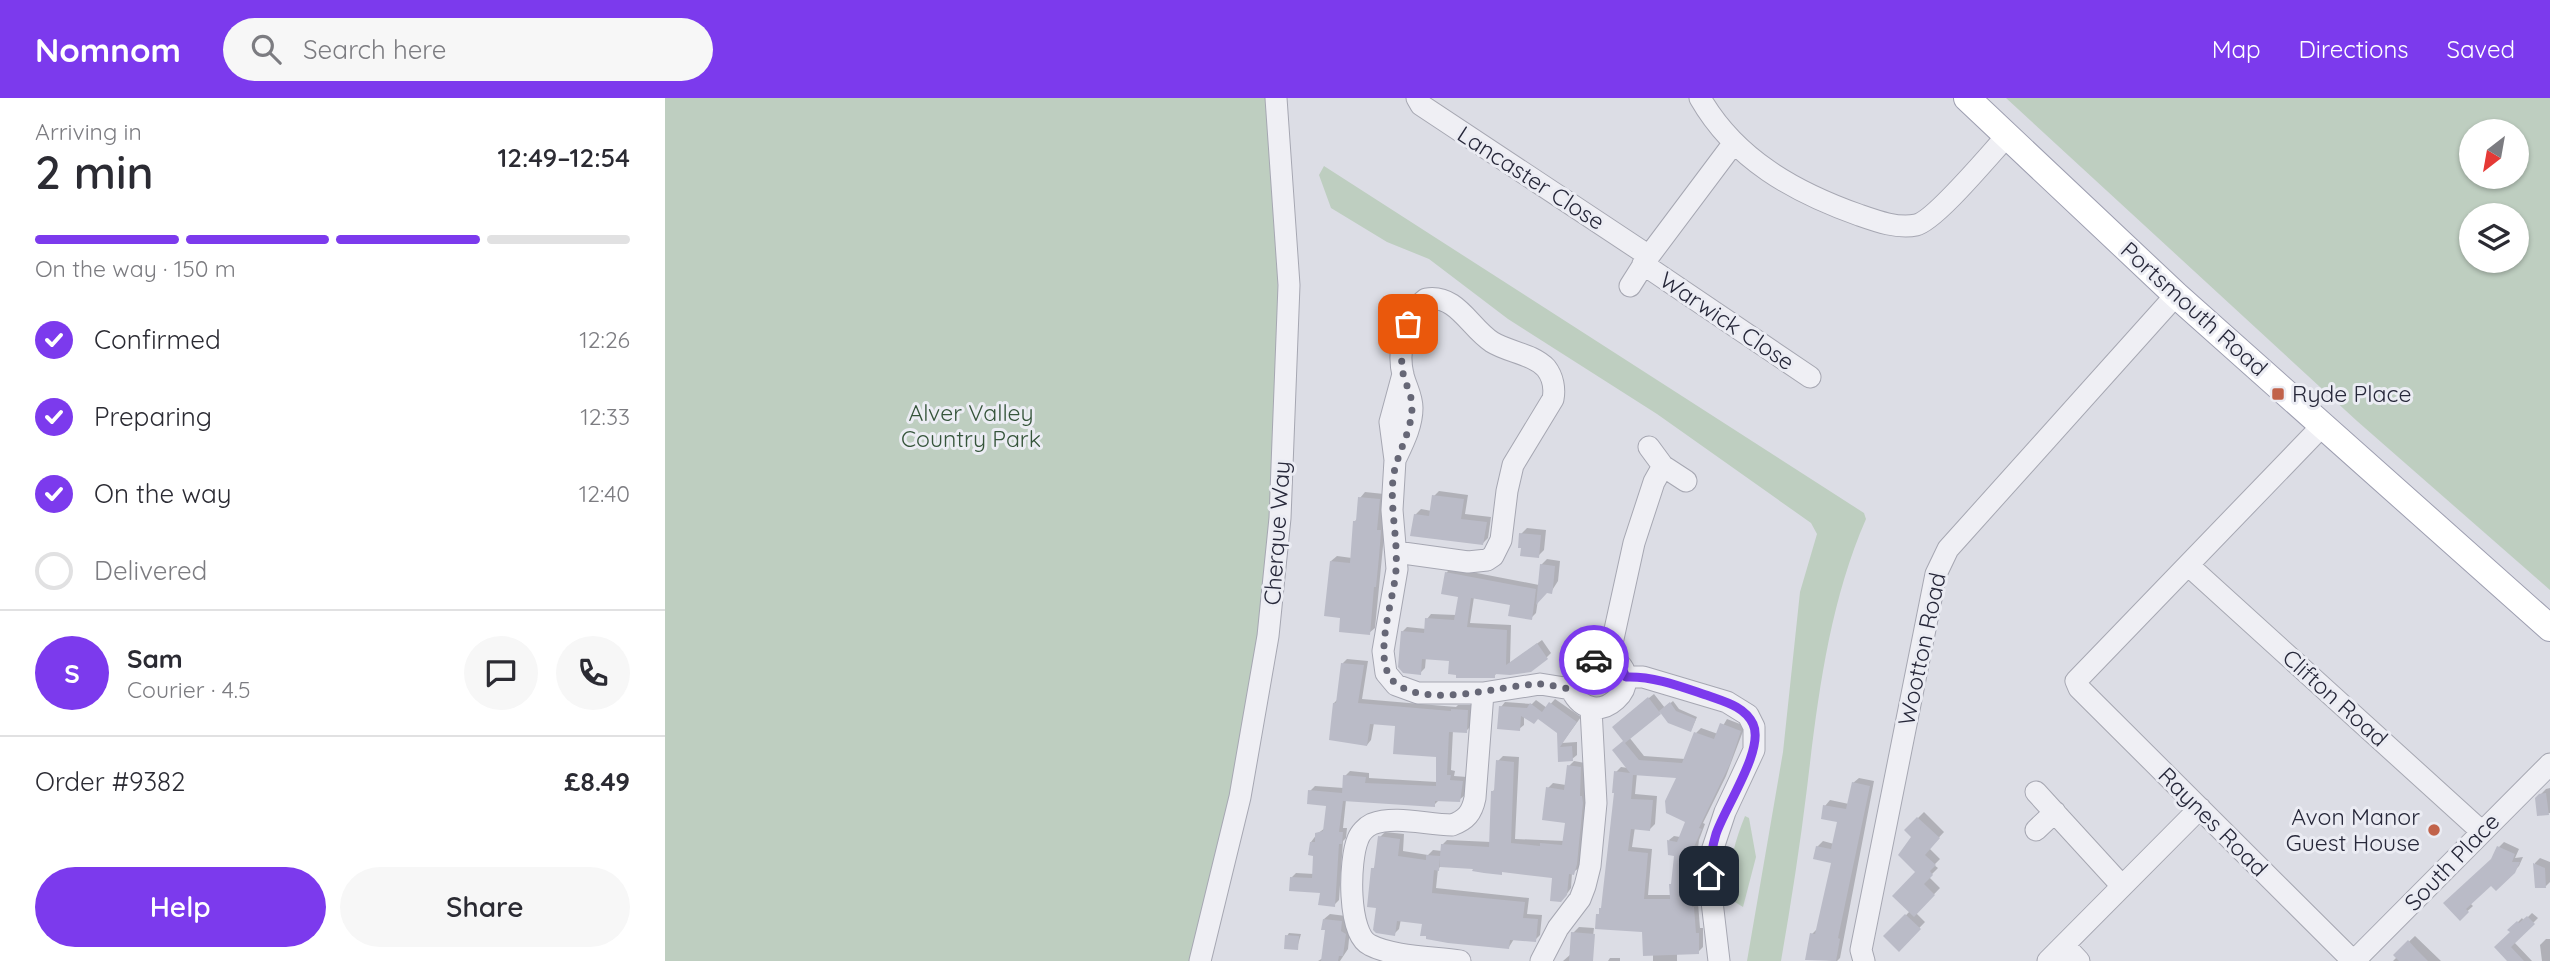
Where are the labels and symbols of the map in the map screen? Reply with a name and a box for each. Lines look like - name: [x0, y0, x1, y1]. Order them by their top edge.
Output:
- street label: Lancaster Close: [1452, 119, 1610, 236]
- north arrow: [2459, 119, 2529, 189]
- street label: Portsmouth Road: [2115, 235, 2274, 382]
- street label: Warwick Close: [1654, 265, 1800, 376]
- pin: [1378, 294, 1438, 354]
- place label: Ryde Place: [2292, 379, 2411, 408]
- marker: Ryde Place: [2270, 386, 2286, 402]
- park label: Alver Valley Country Park: [901, 398, 1041, 453]
- street label: Cherque Way: [1257, 460, 1296, 606]
- street label: Wootton Road: [1891, 570, 1952, 728]
- courier: [1559, 625, 1629, 695]
- street label: Clifton Road: [2277, 643, 2394, 752]
- street label: Raynes Road: [2153, 761, 2274, 882]
- place label: Avon Manor Guest House: [2286, 802, 2420, 857]
- street label: South Place: [2398, 807, 2505, 917]
- marker: Avon Manor Guest House: [2426, 822, 2442, 838]
- pin: [1679, 846, 1739, 906]

